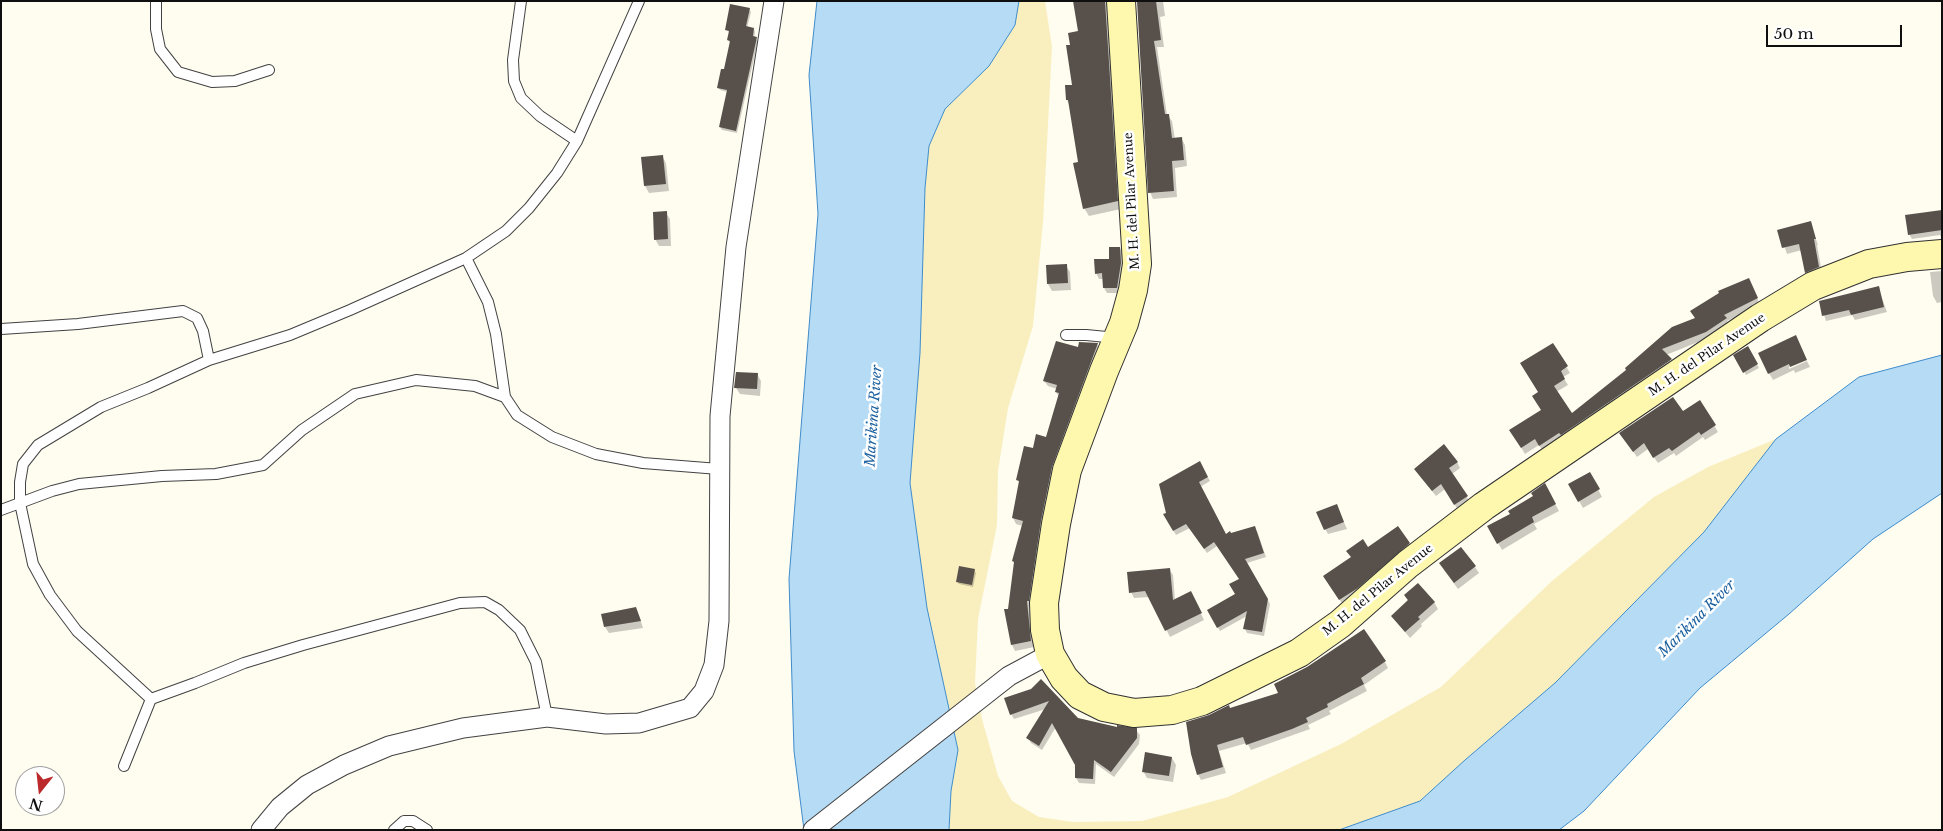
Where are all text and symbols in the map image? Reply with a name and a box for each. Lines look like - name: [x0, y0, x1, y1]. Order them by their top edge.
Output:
- scale bar: [1768, 15, 1904, 47]
- text: 50 m: [1774, 24, 1814, 43]
- street label: M. H. del Pilar Avenue: [1121, 132, 1143, 270]
- street label: M. H. del Pilar Avenue: [1646, 311, 1768, 399]
- water label: Marikina River: [862, 365, 886, 467]
- street label: M. H. del Pilar Avenue: [1320, 541, 1436, 639]
- water label: Marikina River: [1655, 577, 1739, 661]
- north arrow: [15, 766, 65, 816]
- text: N: [27, 794, 45, 815]

